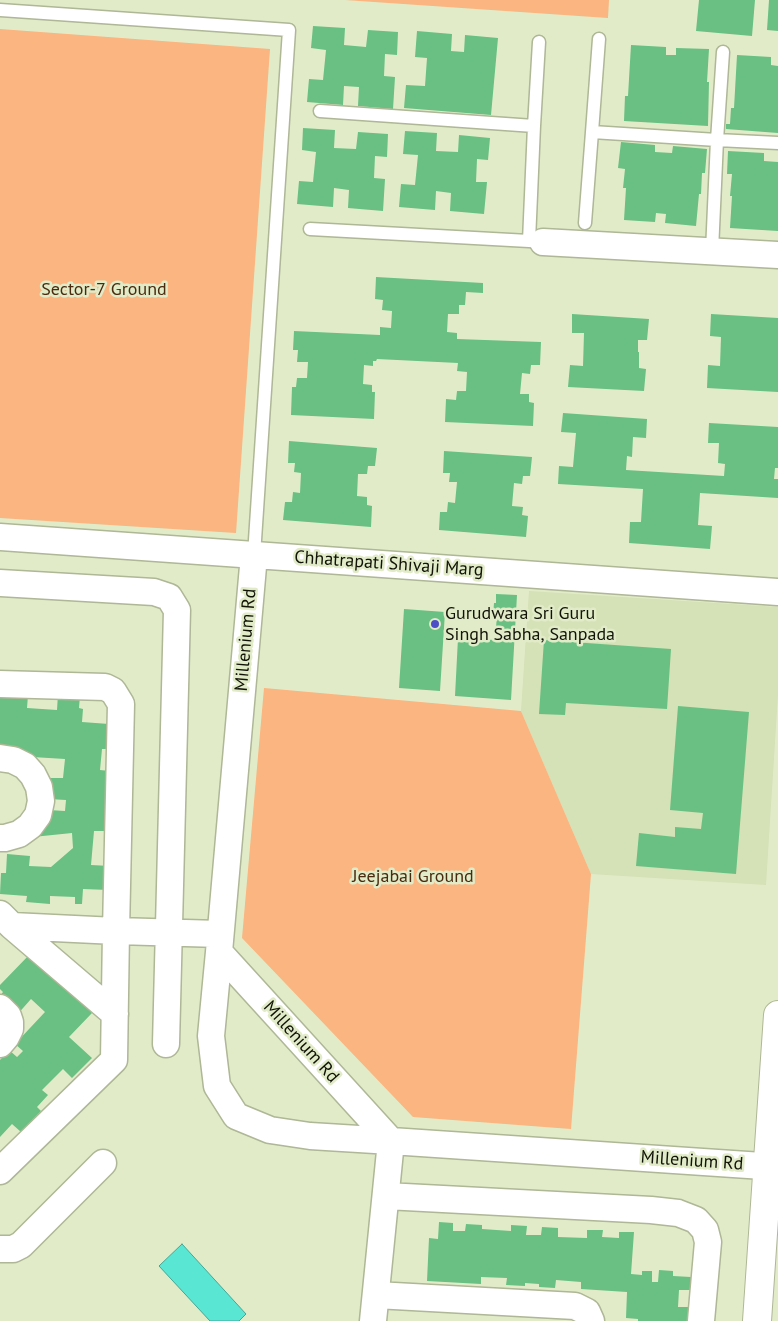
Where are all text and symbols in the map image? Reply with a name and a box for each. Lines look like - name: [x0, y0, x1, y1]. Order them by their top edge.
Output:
- park label: Sector-7 Ground: [41, 279, 167, 301]
- street label: Chhatrapati Shivaji Marg: [294, 547, 484, 581]
- street label: Millenium Rd: [231, 588, 261, 692]
- place label: Gurudwara Sri Guru Singh Sabha, Sanpada: [445, 603, 615, 646]
- marker: Gurudwara Sri Guru Singh Sabha, Sanpada: [429, 618, 441, 630]
- park label: Jeejabai Ground: [352, 866, 474, 888]
- street label: Millenium Rd: [259, 997, 343, 1087]
- street label: Millenium Rd: [640, 1147, 744, 1175]

